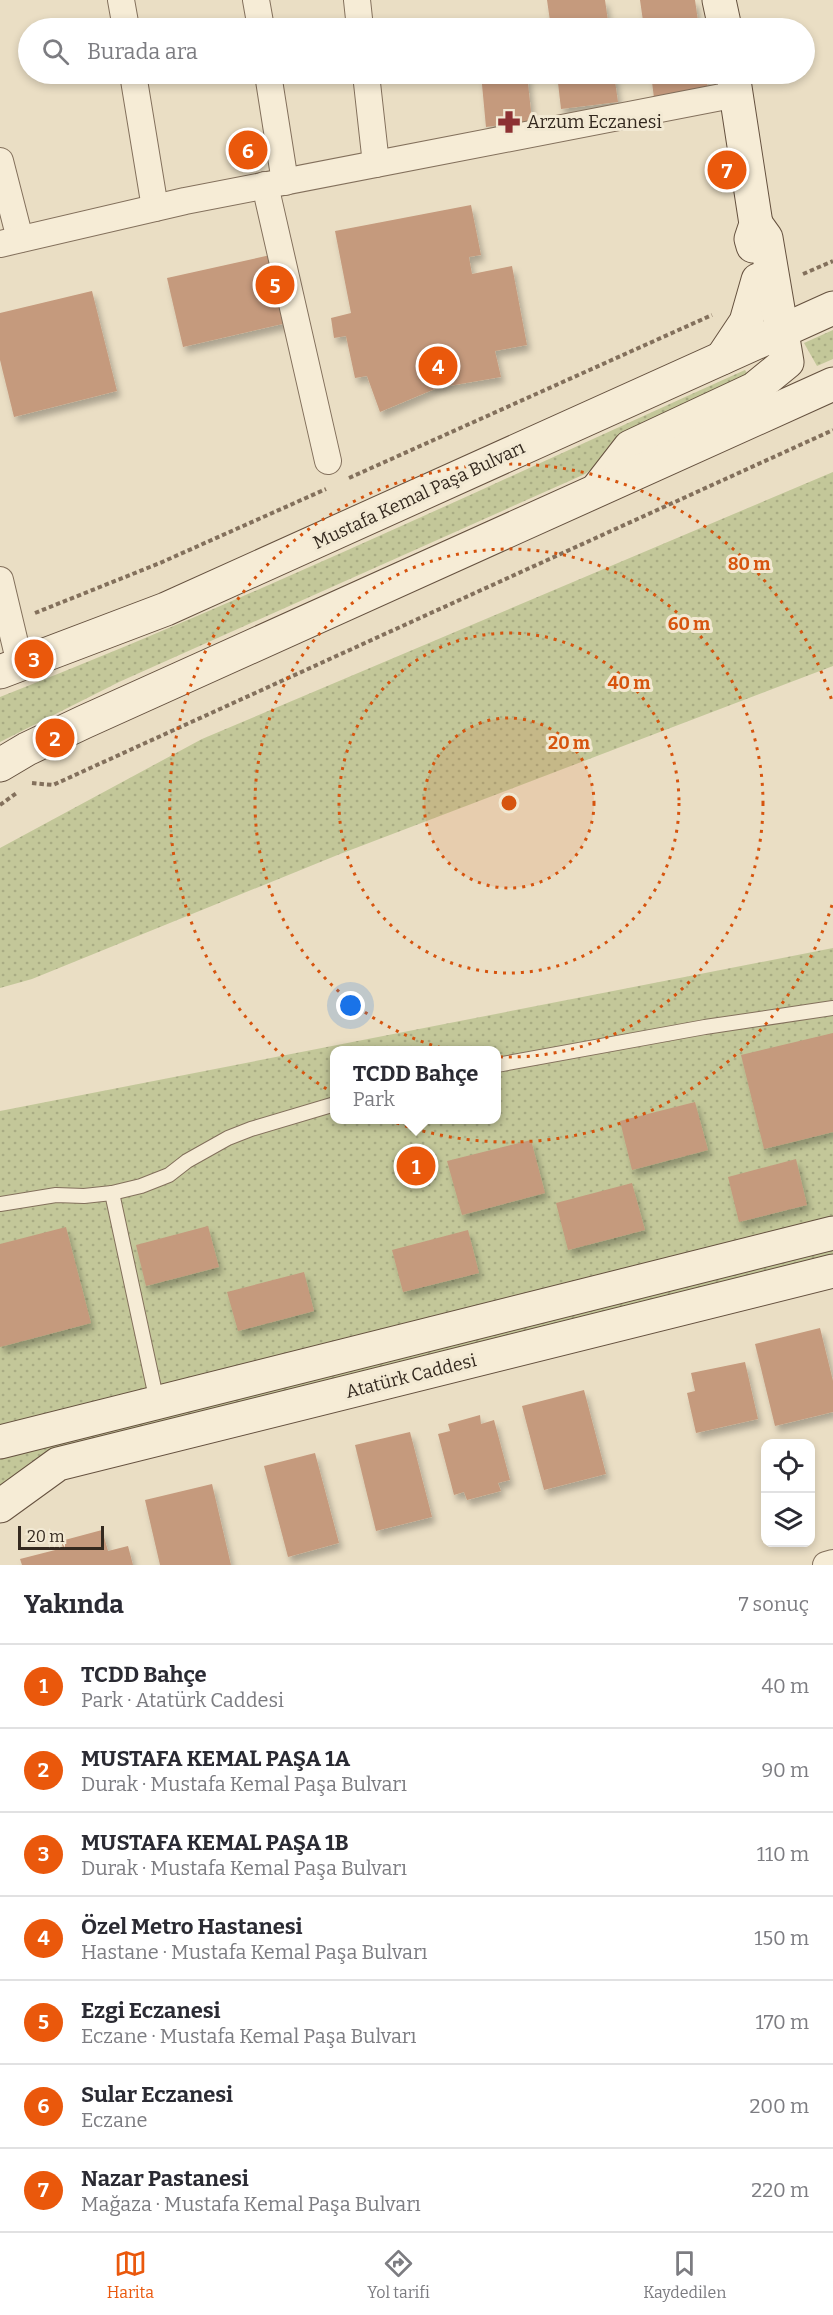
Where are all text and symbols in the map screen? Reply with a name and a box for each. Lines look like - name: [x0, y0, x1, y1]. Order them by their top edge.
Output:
- search box: [18, 18, 815, 84]
- icon: search: [39, 35, 72, 68]
- text: Burada ara: [87, 38, 198, 65]
- pharmacy icon: Arzum Eczanesi: [496, 109, 522, 135]
- place label: Arzum Eczanesi: [527, 111, 662, 133]
- pin: 6: [228, 128, 268, 172]
- pin: 7: [708, 148, 746, 192]
- pin: 5: [256, 262, 294, 308]
- pin: 4: [418, 344, 458, 388]
- street label: Mustafa Kemal Paşa Bulvarı: [310, 436, 528, 554]
- text: 80 m: [728, 553, 770, 575]
- text: 60 m: [668, 613, 710, 635]
- pin: 3: [15, 636, 54, 682]
- text: 40 m: [608, 672, 650, 694]
- pin: 2: [36, 716, 74, 760]
- text: 20 m: [548, 732, 590, 754]
- centre of rings: [499, 793, 519, 813]
- your location: [336, 991, 365, 1020]
- popup: [330, 1046, 501, 1124]
- text: TCDD Bahçe: [353, 1060, 478, 1087]
- text: Park: [353, 1087, 395, 1111]
- pin: 1: [396, 1144, 436, 1188]
- street label: Atatürk Caddesi: [343, 1349, 479, 1403]
- map controls: [761, 1439, 815, 1547]
- button: locate: [761, 1439, 815, 1493]
- button: layers: [761, 1493, 815, 1547]
- scale bar: [18, 1523, 104, 1550]
- text: 20 m: [27, 1527, 64, 1546]
- text: Yakında: [24, 1589, 124, 1620]
- text: 7 sonuç: [739, 1592, 809, 1616]
- text: TCDD Bahçe: [81, 1661, 207, 1688]
- text: 1: [39, 1674, 48, 1698]
- text: 40 m: [761, 1674, 809, 1698]
- text: Park · Atatürk Caddesi: [81, 1688, 284, 1712]
- text: MUSTAFA KEMAL PAŞA 1A: [81, 1745, 350, 1772]
- text: 2: [38, 1758, 49, 1782]
- text: 90 m: [761, 1758, 809, 1782]
- text: Durak · Mustafa Kemal Paşa Bulvarı: [81, 1772, 407, 1796]
- text: MUSTAFA KEMAL PAŞA 1B: [81, 1829, 349, 1856]
- text: 3: [38, 1842, 49, 1866]
- text: 110 m: [757, 1842, 809, 1866]
- text: Durak · Mustafa Kemal Paşa Bulvarı: [81, 1856, 407, 1880]
- text: Özel Metro Hastanesi: [81, 1913, 303, 1940]
- text: 4: [37, 1926, 50, 1950]
- text: 150 m: [754, 1926, 809, 1950]
- text: Hastane · Mustafa Kemal Paşa Bulvarı: [81, 1940, 428, 1964]
- text: Ezgi Eczanesi: [81, 1997, 221, 2024]
- text: 5: [38, 2010, 49, 2034]
- text: 170 m: [756, 2010, 809, 2034]
- text: Eczane · Mustafa Kemal Paşa Bulvarı: [81, 2024, 416, 2048]
- text: Sular Eczanesi: [81, 2081, 233, 2108]
- text: 6: [38, 2094, 49, 2118]
- text: 200 m: [749, 2094, 809, 2118]
- text: Eczane: [81, 2108, 148, 2132]
- text: Nazar Pastanesi: [81, 2165, 249, 2192]
- text: 7: [38, 2178, 49, 2202]
- text: 220 m: [751, 2178, 809, 2202]
- text: Mağaza · Mustafa Kemal Paşa Bulvarı: [81, 2192, 421, 2216]
- tab: Harita: [107, 2247, 154, 2302]
- tab: Yol tarifi: [367, 2247, 430, 2302]
- tab: Kaydedilen: [643, 2247, 726, 2302]

